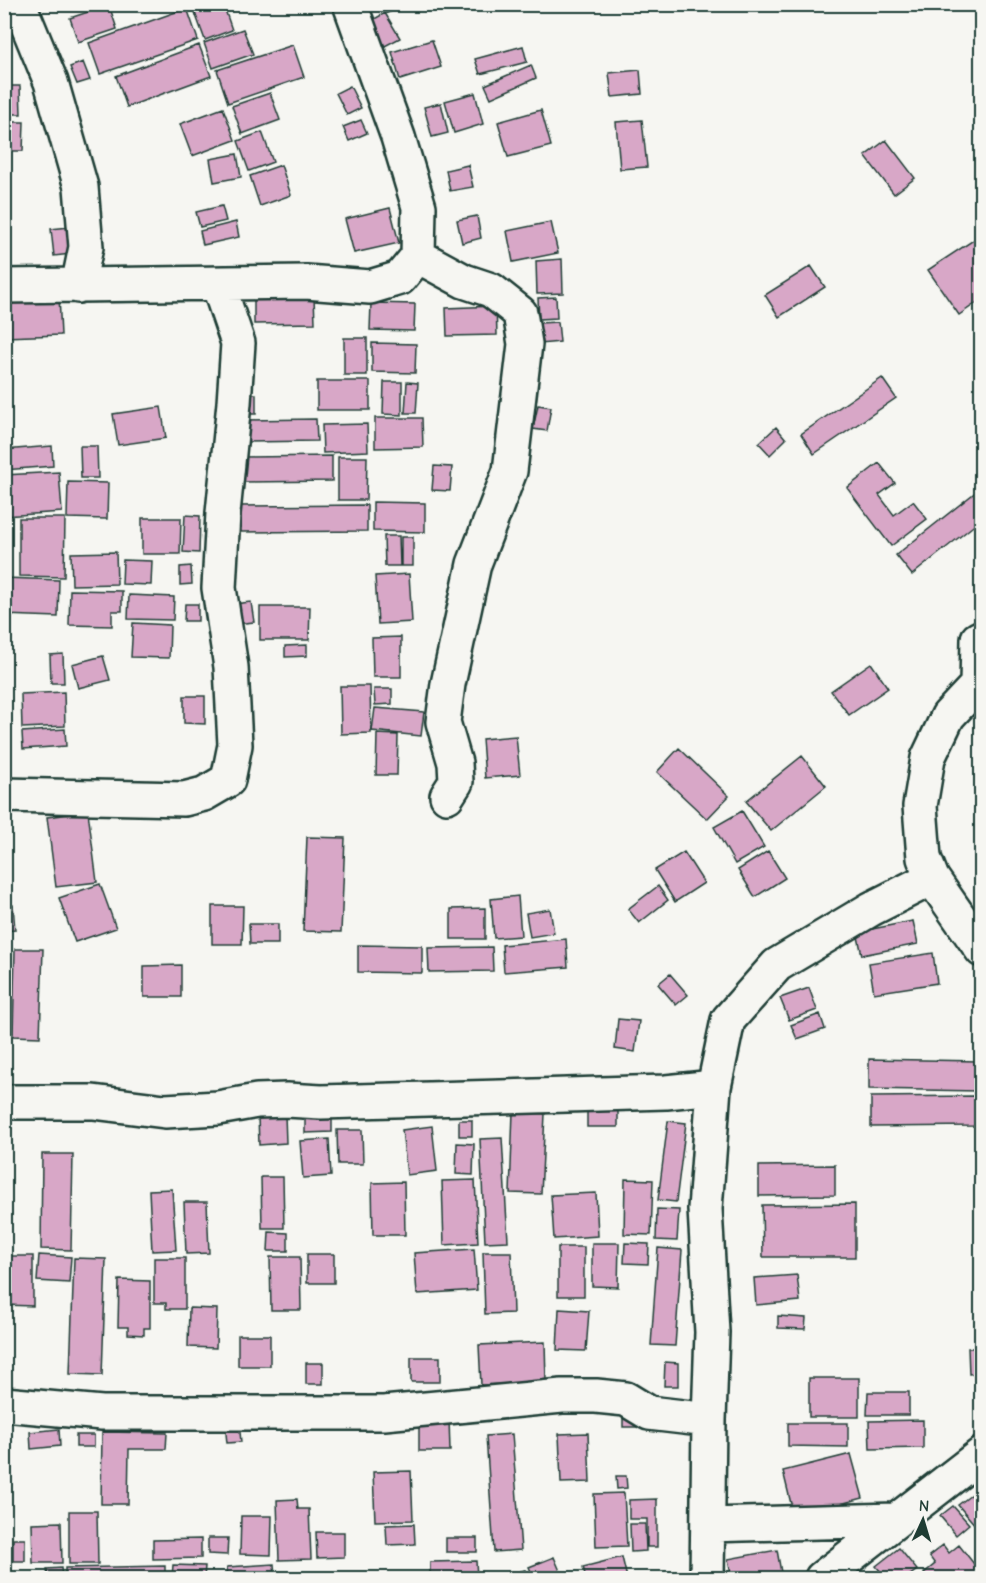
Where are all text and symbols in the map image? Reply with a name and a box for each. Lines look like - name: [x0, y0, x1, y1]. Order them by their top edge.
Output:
- north arrow: [893, 1490, 953, 1550]
- text: N: [918, 1497, 930, 1515]

